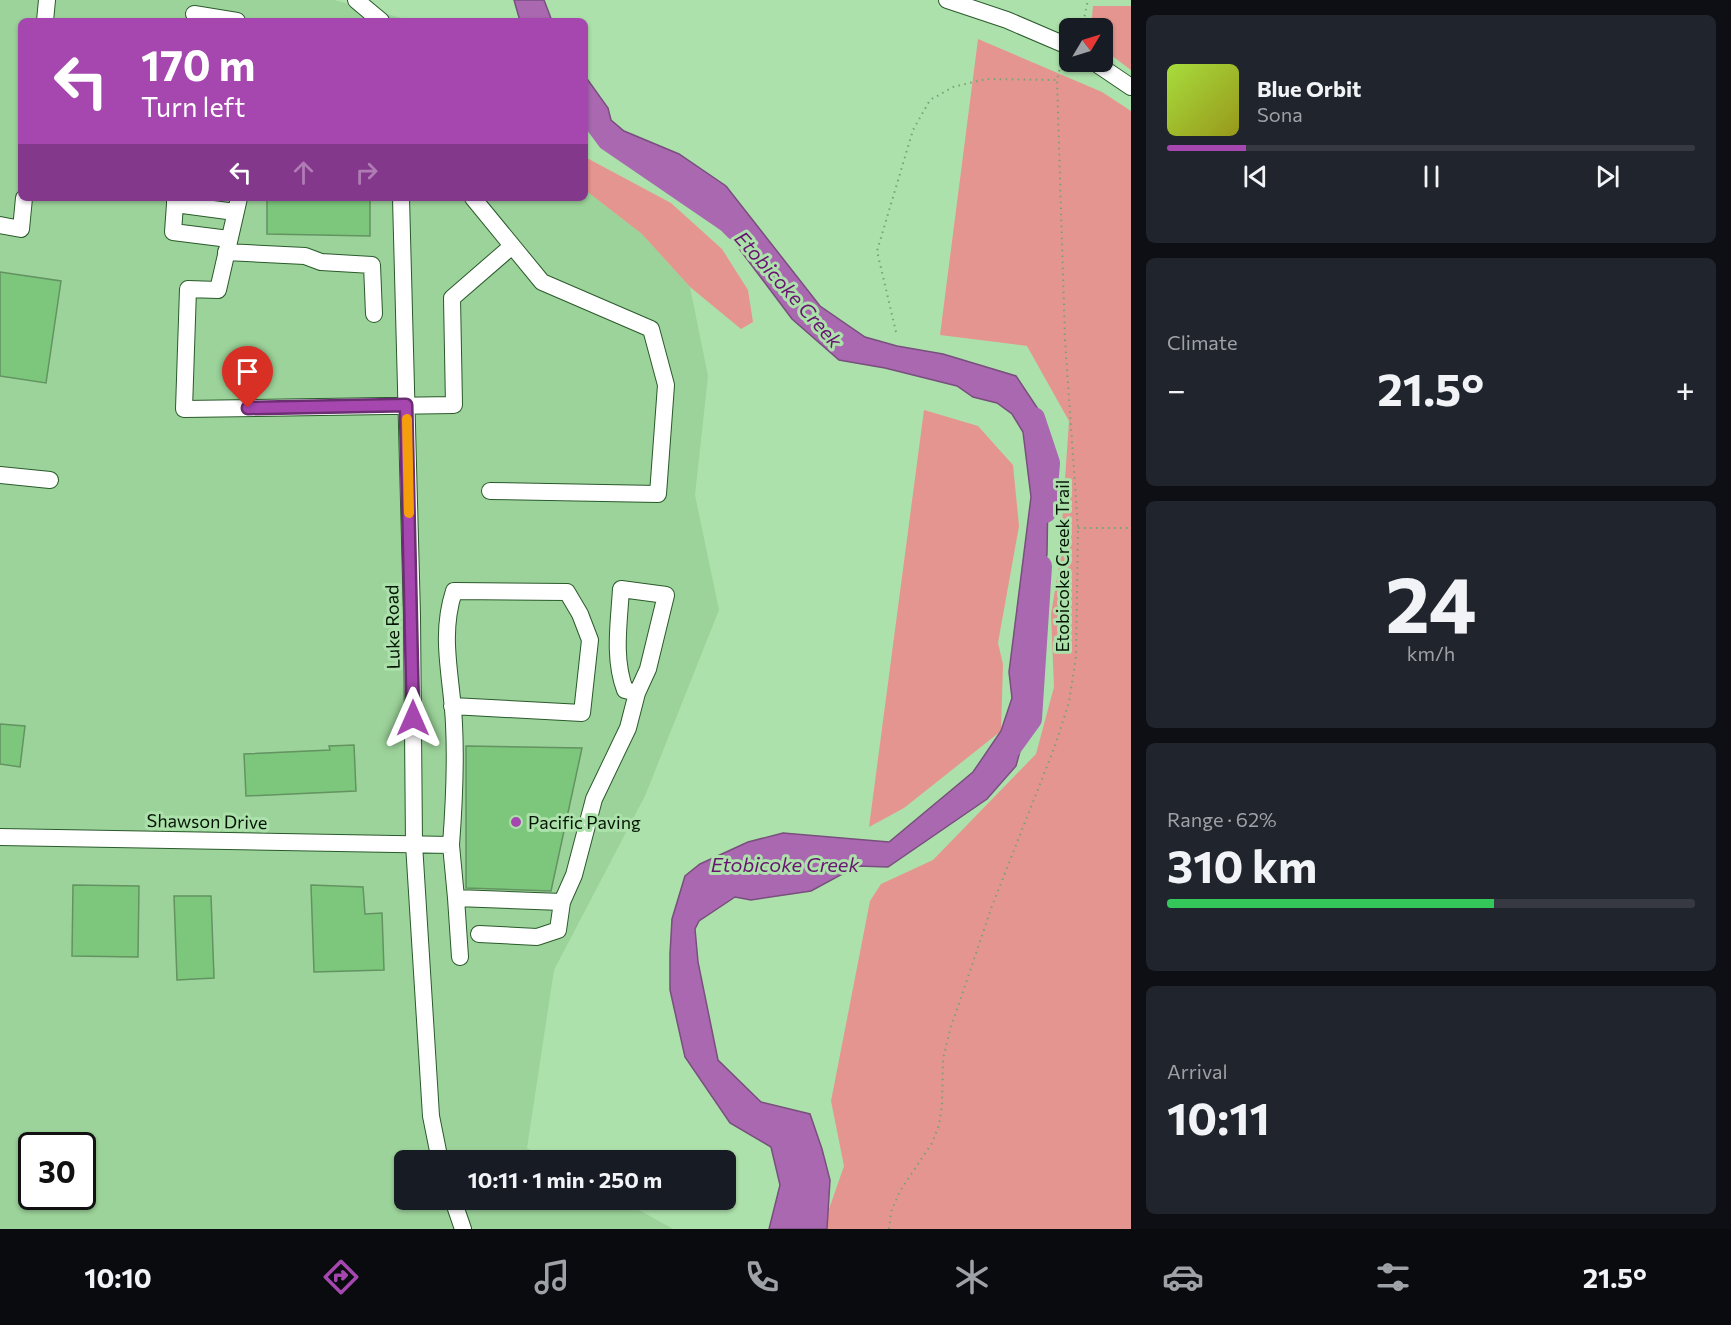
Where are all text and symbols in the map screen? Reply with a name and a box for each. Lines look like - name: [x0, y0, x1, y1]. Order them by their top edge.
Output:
- north arrow: [1059, 18, 1113, 72]
- map controls: [1059, 18, 1113, 72]
- text: 170 m: [141, 38, 255, 90]
- icon: left: [42, 42, 120, 120]
- text: Blue Orbit: [1257, 75, 1361, 102]
- text: Turn left: [141, 90, 245, 123]
- text: Sona: [1257, 102, 1303, 126]
- icon: left: [224, 156, 257, 189]
- icon: ahead: [287, 156, 320, 189]
- icon: right: [350, 156, 383, 189]
- icon: previous: [1239, 160, 1272, 193]
- icon: pause: [1415, 160, 1448, 193]
- icon: next: [1591, 160, 1624, 193]
- water label: Etobicoke Creek: [730, 226, 848, 353]
- text: Climate: [1167, 330, 1237, 354]
- pin: [222, 346, 273, 408]
- icon: arrive: [231, 355, 264, 388]
- text: 21.5°: [1377, 360, 1484, 415]
- text: −: [1167, 368, 1186, 409]
- text: +: [1676, 368, 1695, 409]
- street label: Etobicoke Creek Trail: [1051, 480, 1073, 652]
- text: 24: [1385, 554, 1477, 649]
- street label: Luke Road: [380, 584, 404, 670]
- text: km/h: [1407, 641, 1455, 665]
- position arrow: [381, 686, 445, 750]
- text: Range · 62%: [1167, 807, 1277, 831]
- street label: Shawson Drive: [146, 809, 268, 833]
- place label: Pacific Paving: [528, 811, 641, 833]
- marker: Pacific Paving: [509, 815, 523, 829]
- text: 310 km: [1167, 837, 1317, 892]
- water label: Etobicoke Creek: [711, 852, 860, 876]
- text: Arrival: [1167, 1059, 1228, 1083]
- text: 10:11: [1167, 1089, 1270, 1144]
- speed limit sign: 30: [18, 1132, 96, 1210]
- text: 10:11 · 1 min · 250 m: [468, 1166, 662, 1193]
- icon: directions: [320, 1256, 362, 1298]
- icon: music: [531, 1256, 573, 1298]
- icon: phone: [741, 1256, 783, 1298]
- icon: climate: [951, 1256, 993, 1298]
- icon: car: [1162, 1256, 1204, 1298]
- icon: filters: [1372, 1256, 1414, 1298]
- text: 10:10: [84, 1261, 152, 1294]
- text: 21.5°: [1583, 1261, 1647, 1294]

